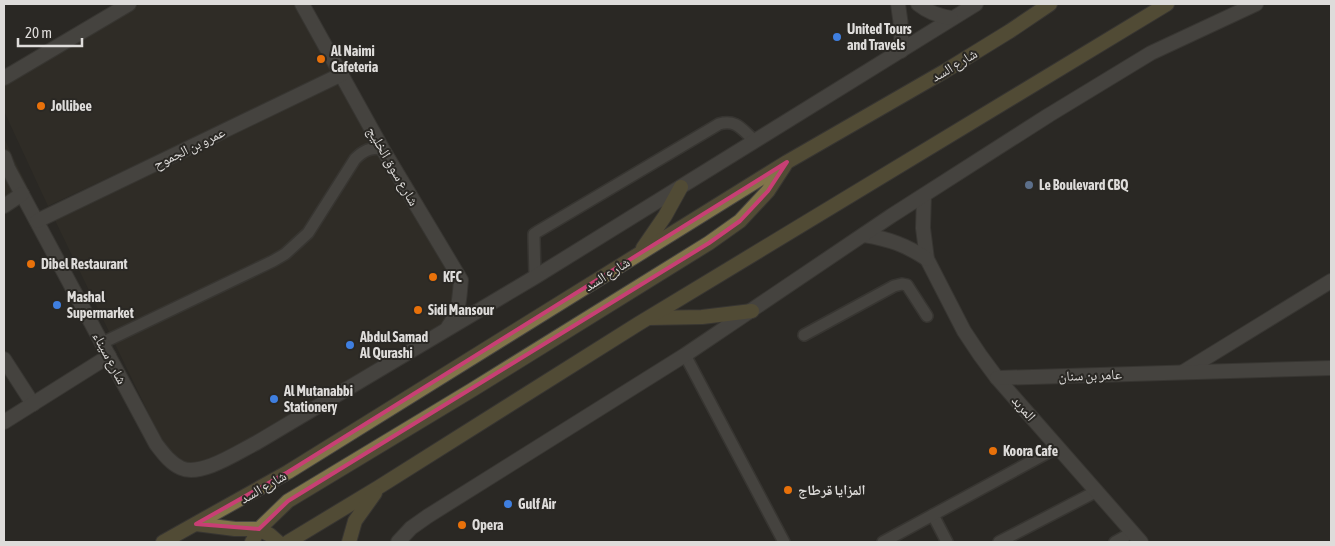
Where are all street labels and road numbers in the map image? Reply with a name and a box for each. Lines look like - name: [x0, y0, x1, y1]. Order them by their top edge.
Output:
- street label: شارع السد: [928, 45, 981, 87]
- street label: عمرو بن الجموح: [151, 124, 228, 174]
- street label: شارع سوق الخليج: [362, 124, 422, 209]
- street label: شارع السد: [581, 254, 634, 296]
- street label: شارع سيناء: [88, 329, 130, 388]
- street label: عامر بن سنان: [1058, 366, 1122, 385]
- street label: المربد: [1008, 392, 1039, 425]
- street label: شارع السد: [237, 467, 290, 508]

